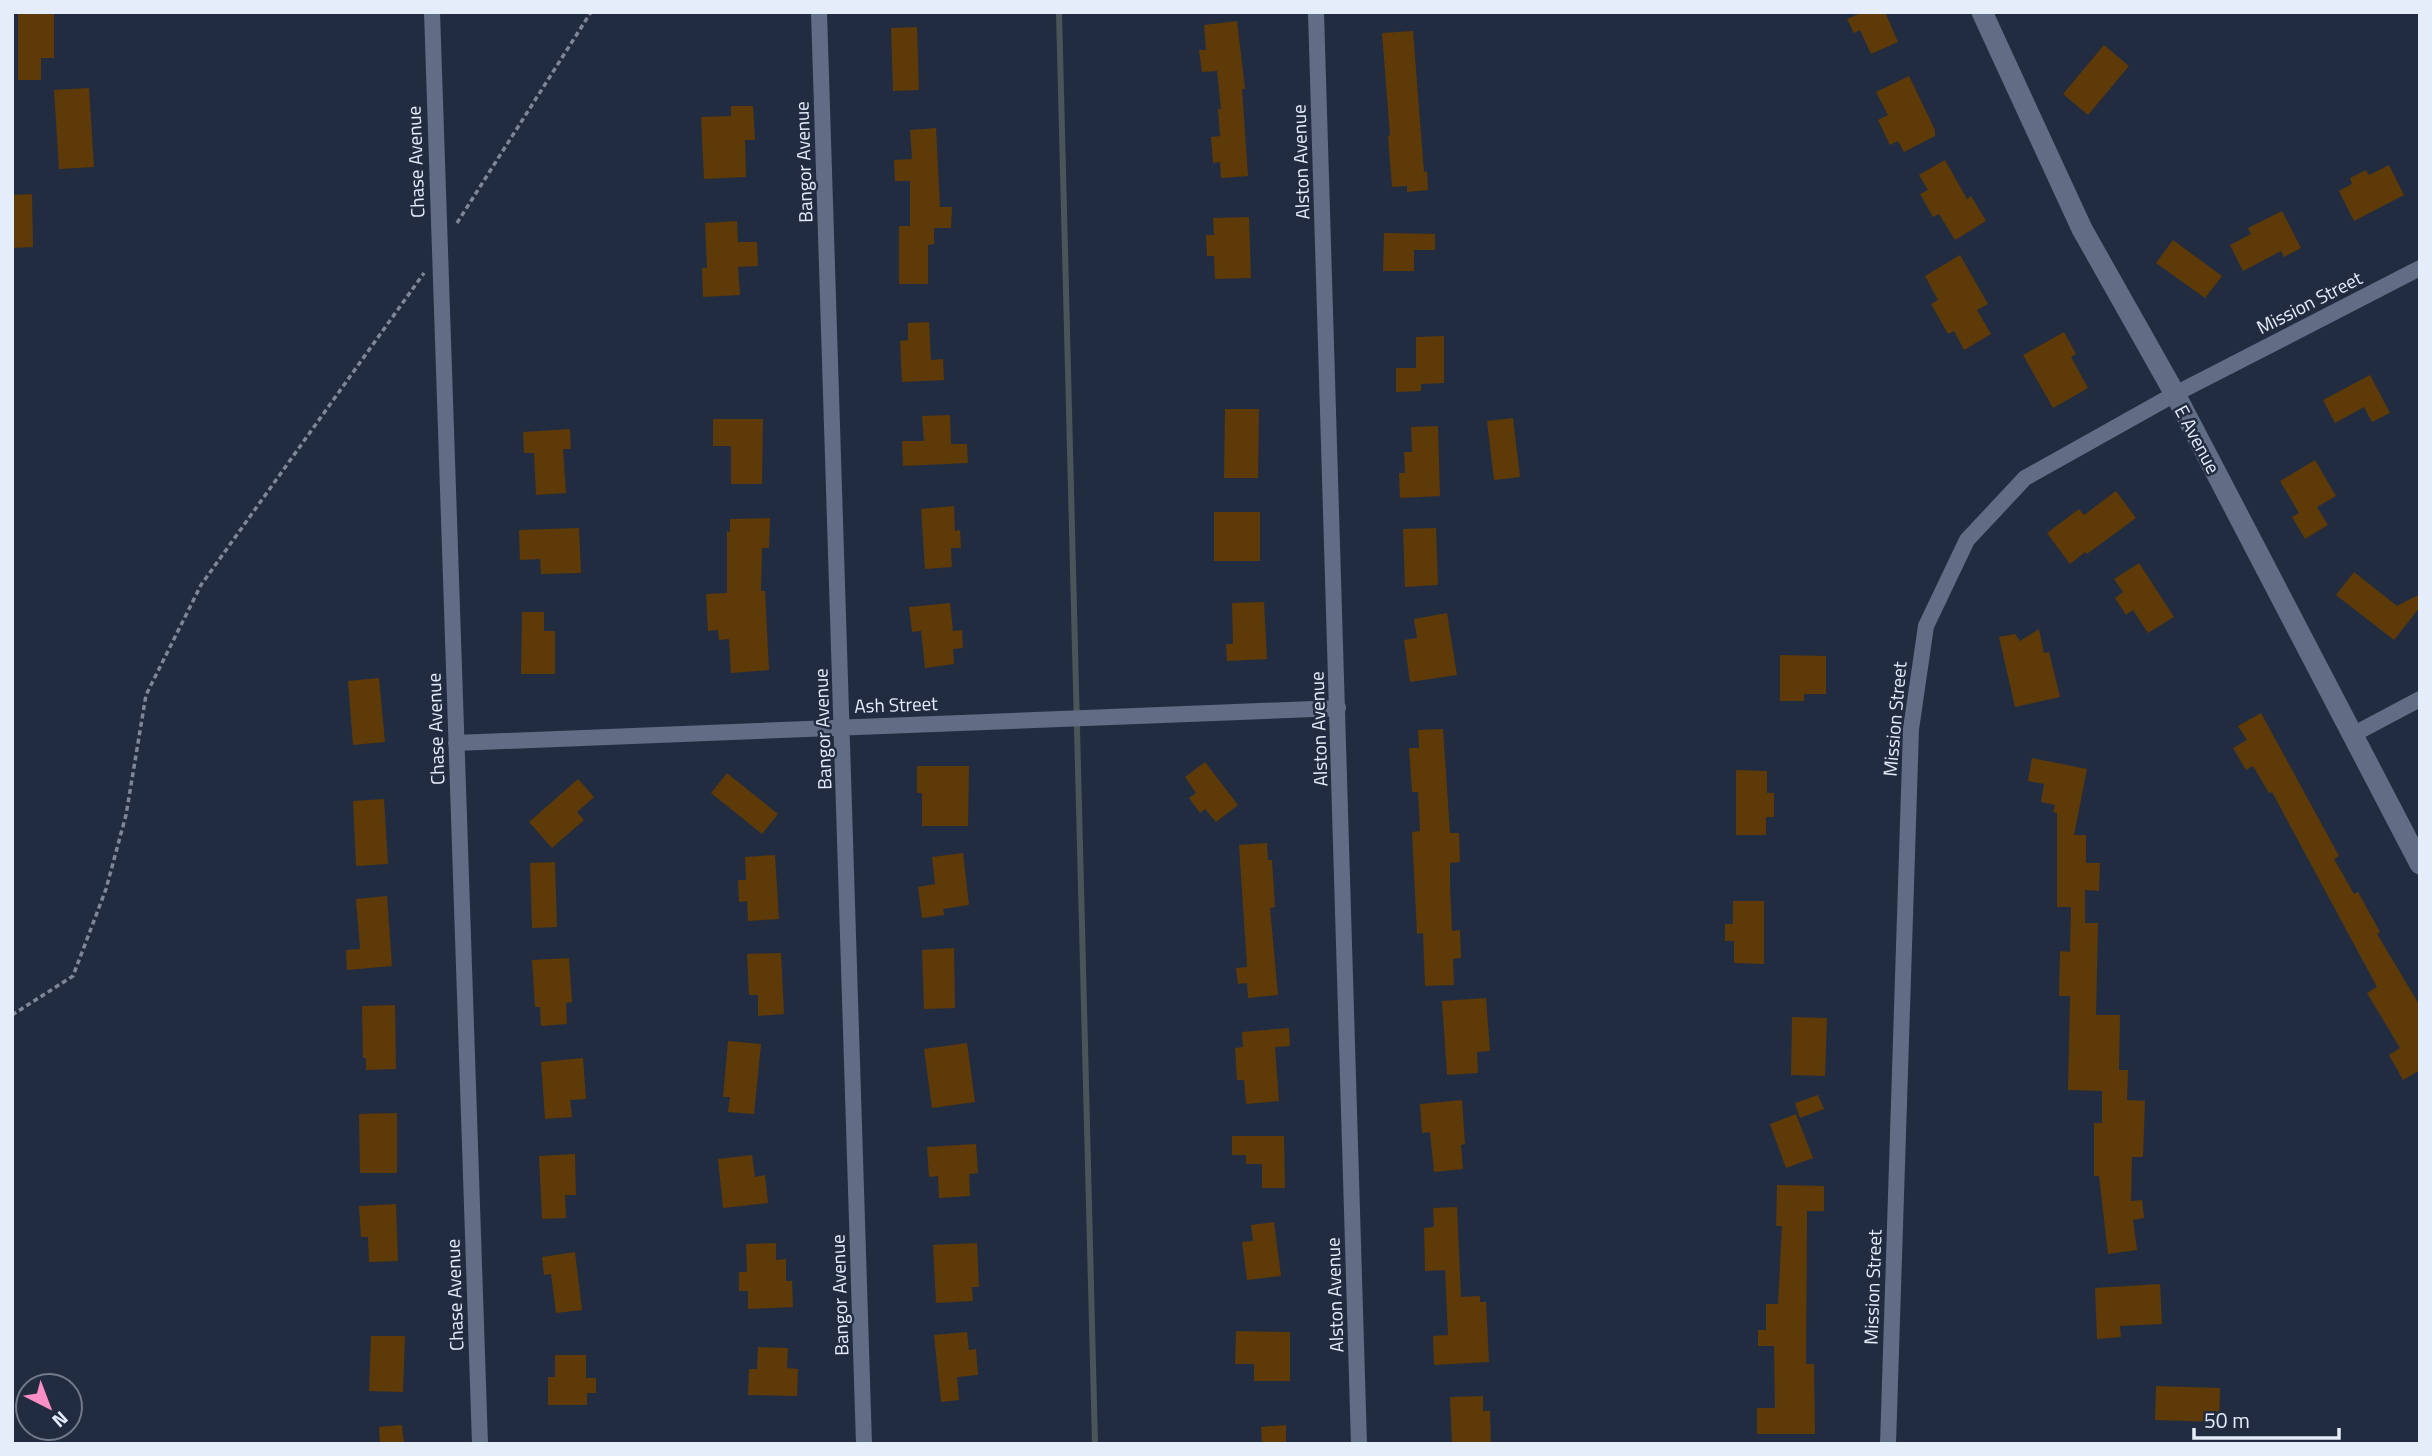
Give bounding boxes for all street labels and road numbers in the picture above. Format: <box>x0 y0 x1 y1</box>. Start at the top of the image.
street label: Bangor Avenue <box>786 101 820 223</box>
street label: Alston Avenue <box>1284 104 1316 220</box>
street label: Chase Avenue <box>399 105 431 219</box>
street label: Mission Street <box>2251 263 2367 341</box>
street label: E Avenue <box>2168 399 2228 479</box>
street label: Mission Street <box>1875 660 1913 778</box>
street label: Bangor Avenue <box>805 668 839 790</box>
street label: Alston Avenue <box>1302 671 1334 787</box>
street label: Chase Avenue <box>419 672 451 786</box>
street label: Ash Street <box>854 688 939 720</box>
street label: Mission Street <box>1855 1229 1889 1345</box>
street label: Bangor Avenue <box>822 1234 856 1356</box>
street label: Alston Avenue <box>1318 1237 1350 1353</box>
street label: Chase Avenue <box>438 1238 470 1352</box>

